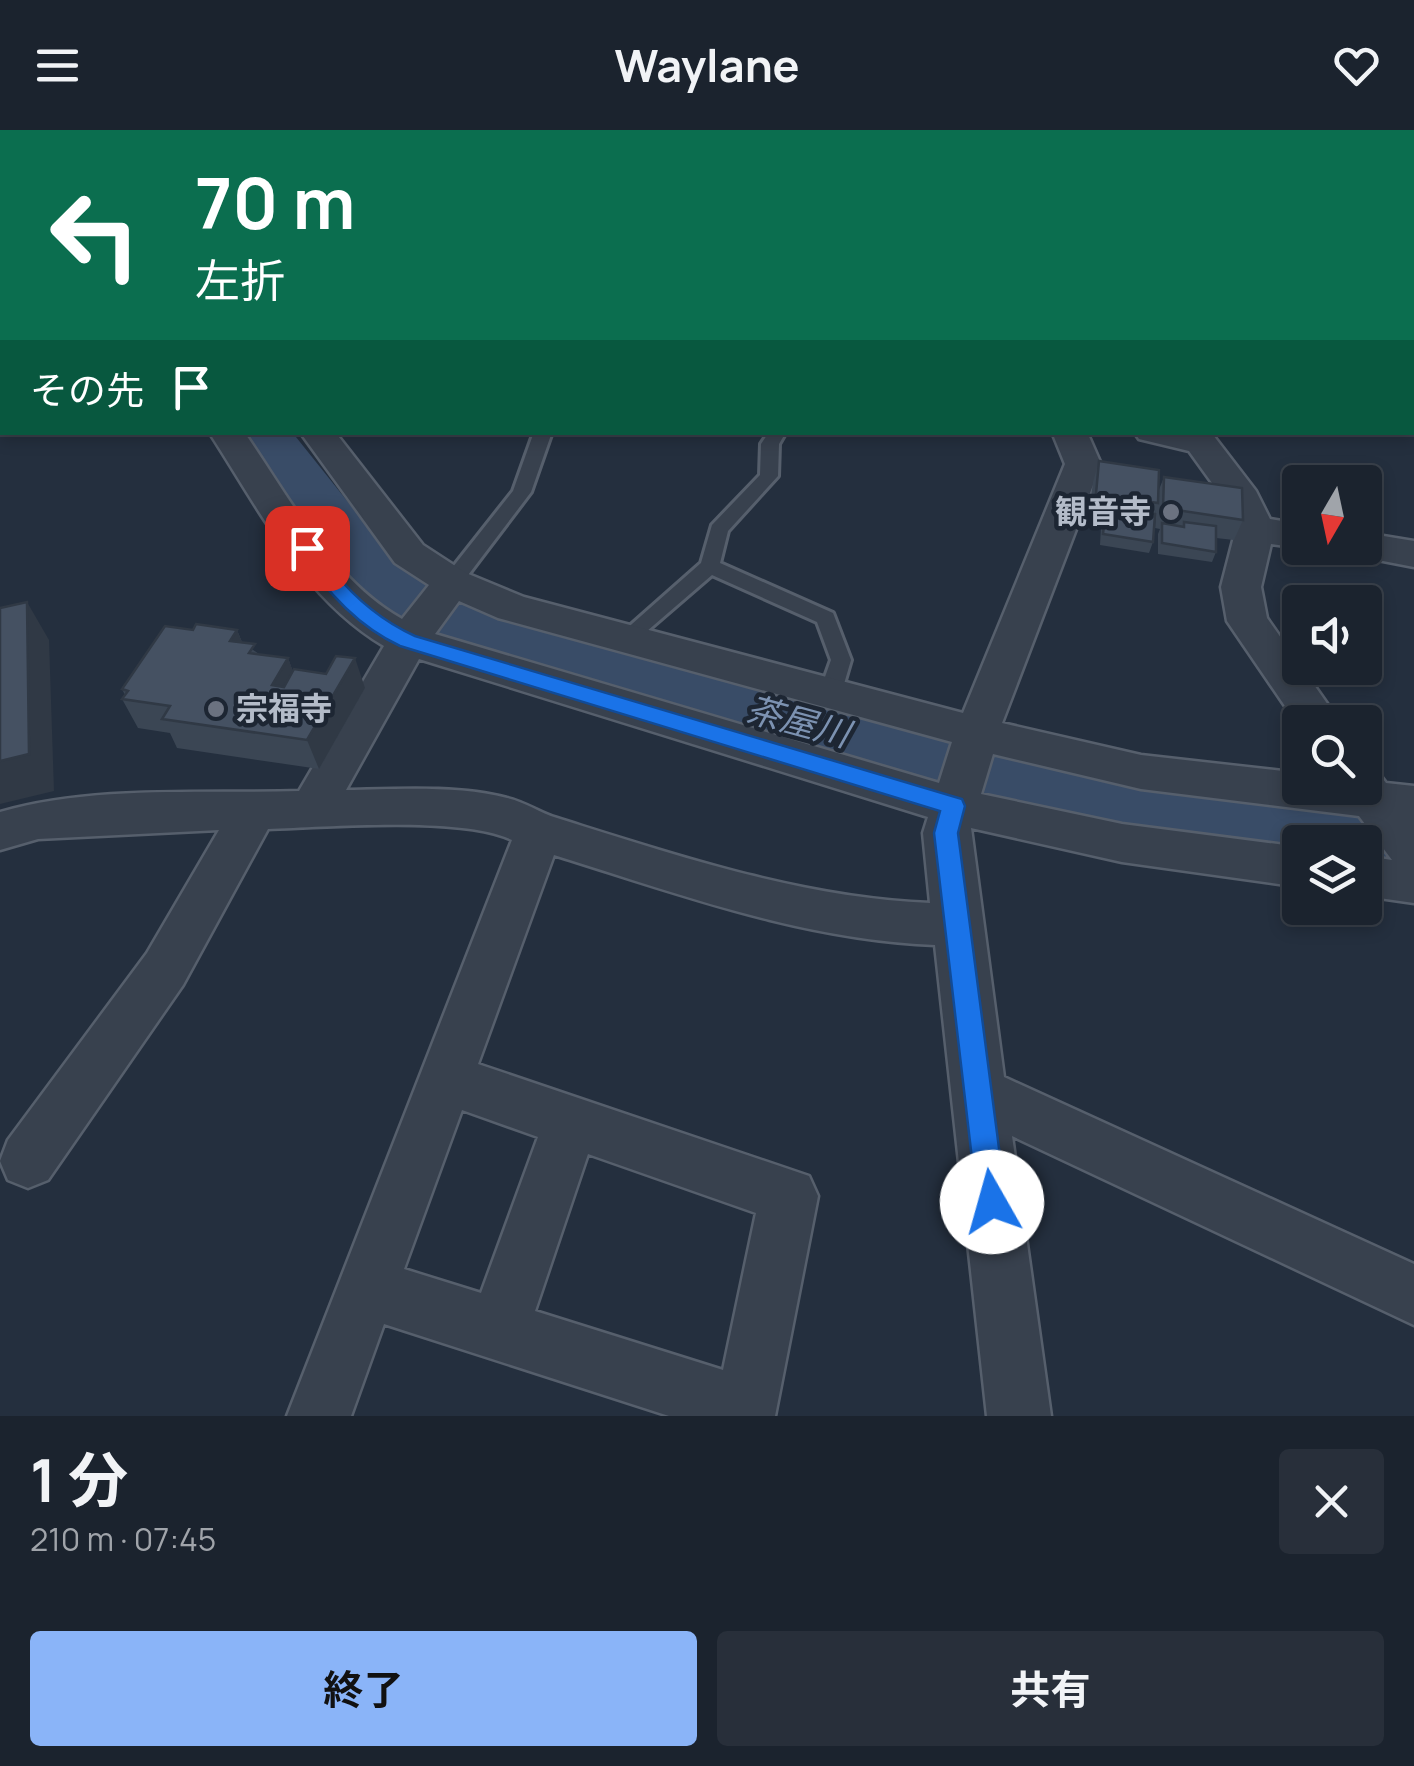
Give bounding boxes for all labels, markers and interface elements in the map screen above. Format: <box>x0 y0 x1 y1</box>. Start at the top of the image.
text: Waylane <box>614 34 800 96</box>
icon: menu <box>30 38 85 93</box>
icon: heart <box>1329 38 1384 93</box>
text: 70 m <box>195 154 355 250</box>
icon: left <box>30 170 160 300</box>
text: 左折 <box>195 249 285 311</box>
icon: arrive <box>164 360 219 415</box>
text: その先 <box>30 363 144 415</box>
north arrow <box>1282 465 1382 565</box>
map controls <box>1282 465 1382 925</box>
place label: 観音寺 <box>1055 489 1151 533</box>
marker: 観音寺 <box>1160 501 1182 523</box>
pin <box>265 506 350 591</box>
icon: arrive <box>280 521 335 576</box>
button: sound <box>1282 585 1382 685</box>
water label: 茶屋川 <box>741 684 859 759</box>
place label: 宗福寺 <box>236 686 332 730</box>
marker: 宗福寺 <box>205 698 227 720</box>
button: search <box>1282 705 1382 805</box>
button: layers <box>1282 825 1382 925</box>
position arrow <box>940 1150 1044 1254</box>
text: 1 分 <box>30 1438 128 1520</box>
button: close <box>1279 1449 1384 1554</box>
text: 210 m · 07:45 <box>30 1517 216 1561</box>
button: 終了 <box>30 1631 697 1746</box>
button: 共有 <box>717 1631 1384 1746</box>

